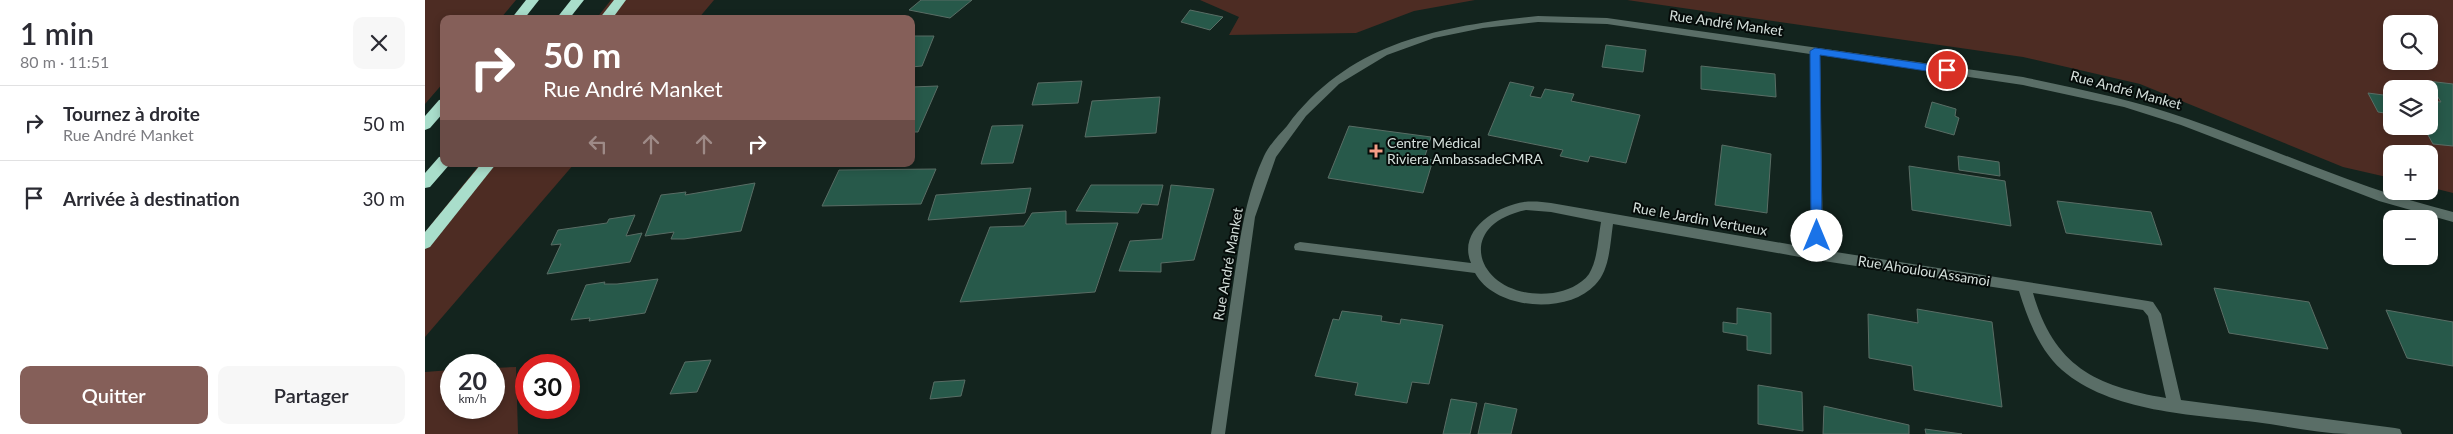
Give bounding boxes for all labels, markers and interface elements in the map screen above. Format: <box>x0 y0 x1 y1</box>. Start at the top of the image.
street label: Rue André Manket <box>1668 6 1784 39</box>
text: 1 min <box>20 15 94 51</box>
map controls <box>2383 15 2438 265</box>
button: search <box>2383 15 2438 70</box>
button: close <box>353 17 405 69</box>
text: 50 m <box>543 33 621 75</box>
icon: right <box>460 35 525 100</box>
pin <box>1926 49 1968 91</box>
text: 80 m · 11:51 <box>20 52 109 71</box>
icon: arrive <box>1933 56 1961 84</box>
street label: Rue André Manket <box>2069 67 2184 113</box>
text: Rue André Manket <box>543 75 723 102</box>
button: layers <box>2383 80 2438 135</box>
text: Tournez à droite <box>63 102 200 125</box>
icon: right <box>20 109 48 137</box>
text: 50 m <box>362 112 405 135</box>
text: Rue André Manket <box>63 125 194 144</box>
icon: left <box>584 130 612 158</box>
icon: ahead <box>637 130 665 158</box>
icon: ahead <box>690 130 718 158</box>
icon: right <box>743 130 771 158</box>
place label: Centre Médical Riviera AmbassadeCMRA <box>1387 134 1543 167</box>
marker: Centre Médical Riviera AmbassadeCMRA <box>1369 144 1383 158</box>
button: + <box>2383 145 2438 200</box>
icon: arrive <box>20 184 48 212</box>
text: Arrivée à destination <box>63 187 240 210</box>
text: 30 m <box>362 187 405 210</box>
street label: Rue le Jardin Vertueux <box>1631 198 1769 239</box>
street label: Rue André Manket <box>1209 206 1246 322</box>
position arrow <box>1790 209 1842 261</box>
button: − <box>2383 210 2438 265</box>
street label: Rue Ahoulou Assamoi <box>1857 252 1991 289</box>
speed limit sign: 30 <box>515 354 580 419</box>
text: 20 <box>458 365 487 395</box>
button: Quitter <box>20 366 208 424</box>
button: Partager <box>218 366 405 424</box>
text: km/h <box>458 391 487 406</box>

